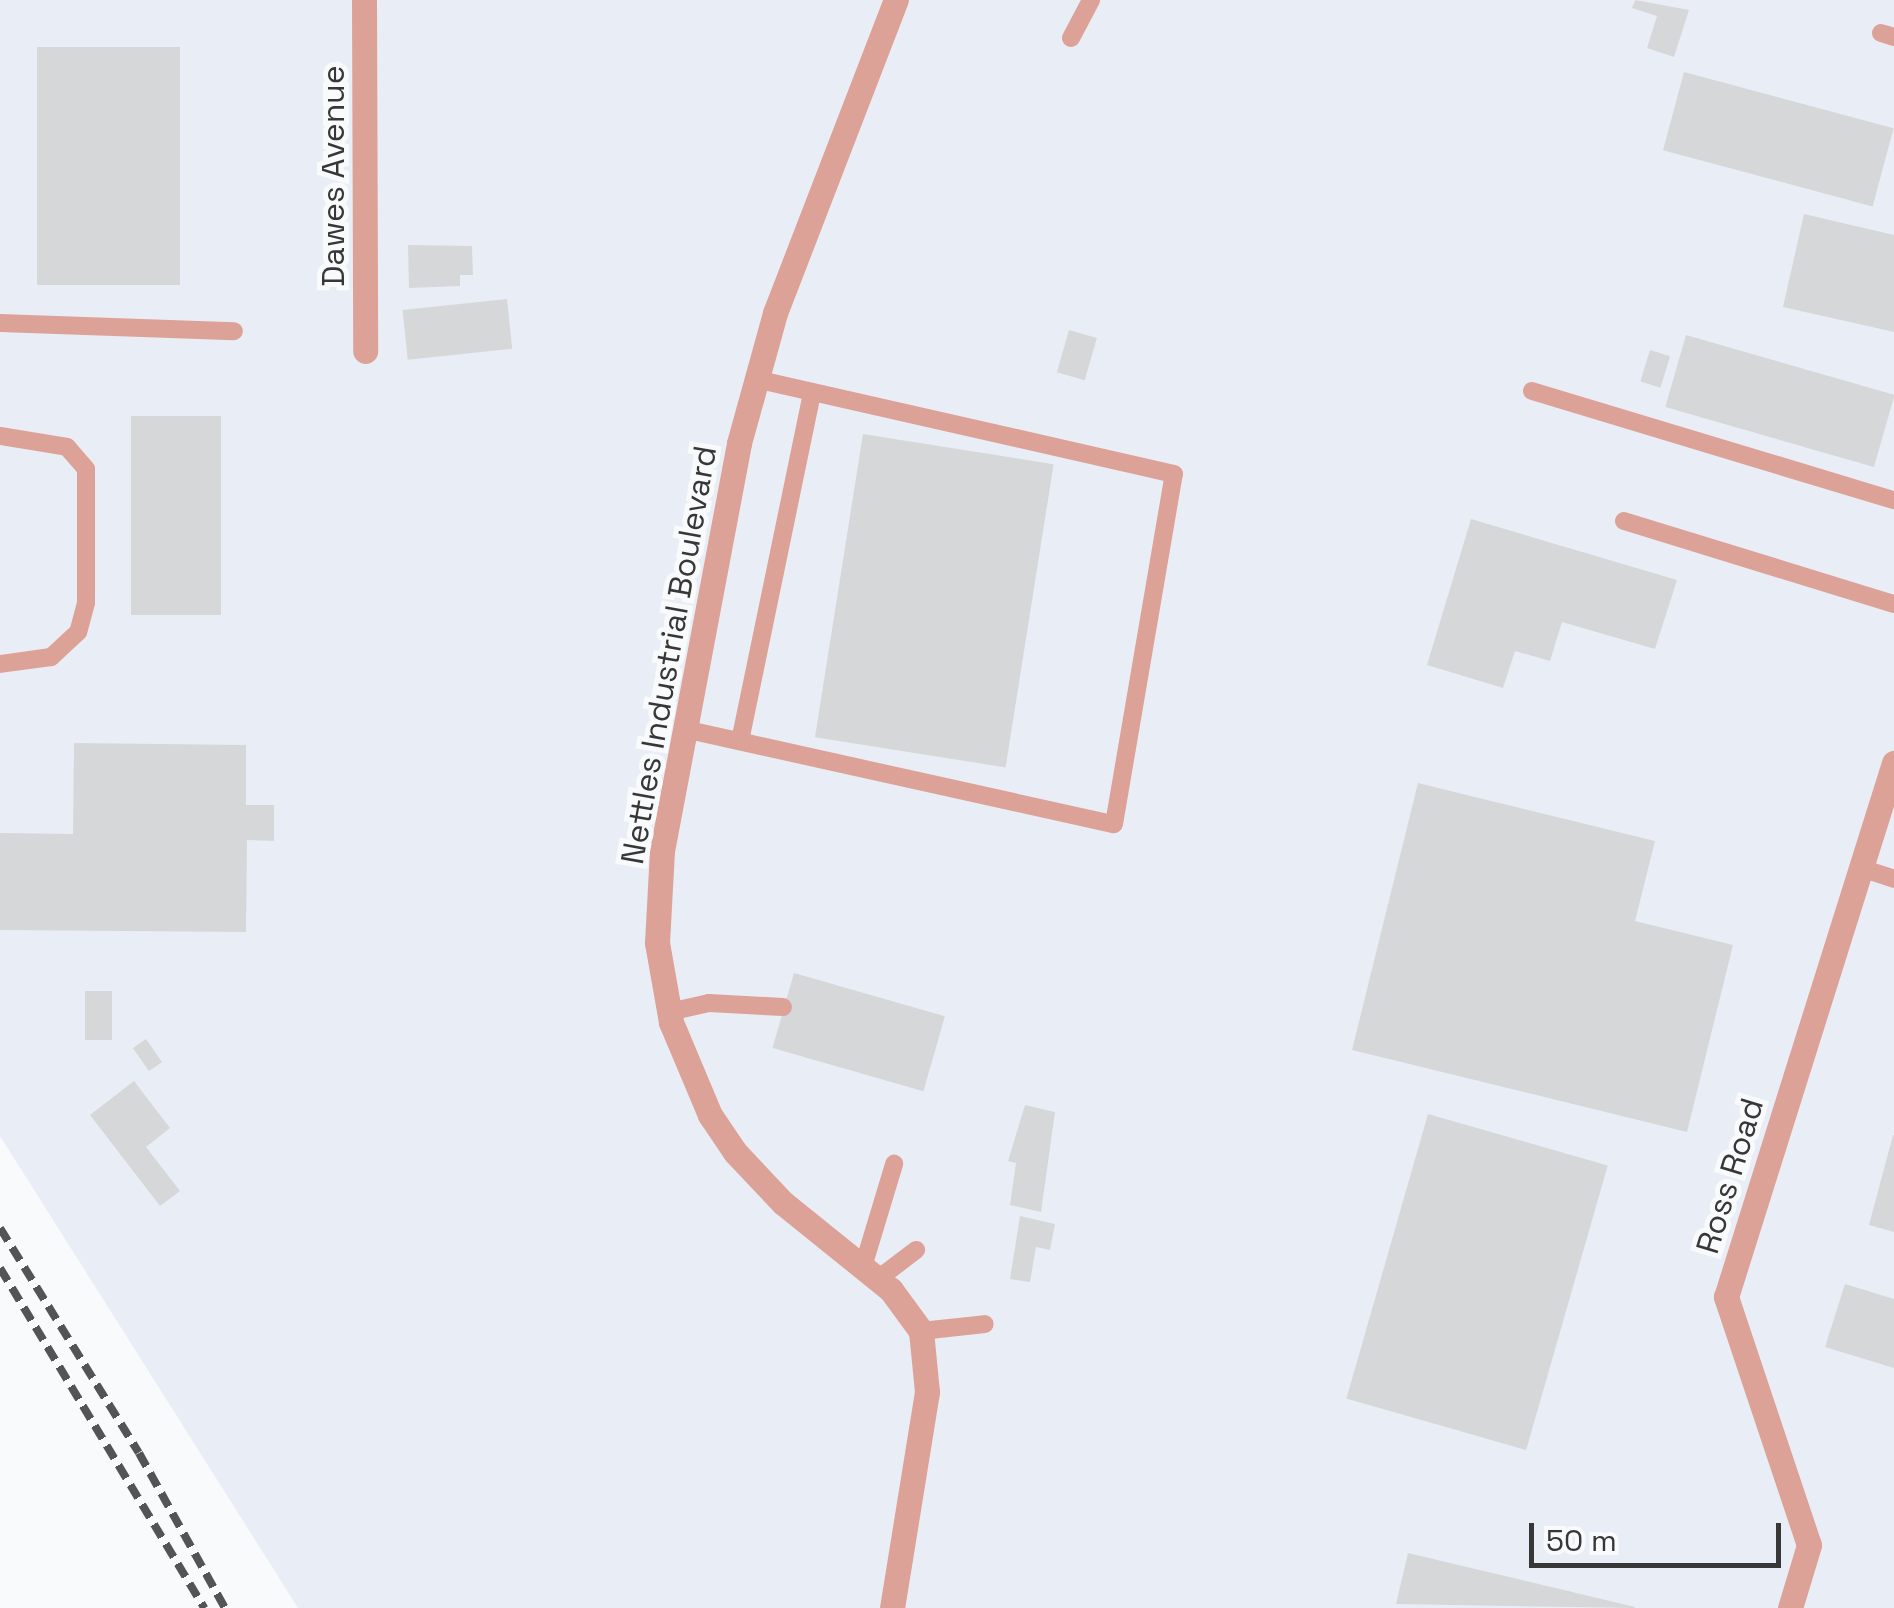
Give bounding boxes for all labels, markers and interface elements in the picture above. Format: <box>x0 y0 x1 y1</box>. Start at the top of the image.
street label: Dawes Avenue <box>314 65 352 287</box>
street label: Nettles Industrial Boulevard <box>613 443 725 867</box>
street label: Ross Road <box>1688 1094 1772 1258</box>
scale bar <box>1534 1503 1786 1565</box>
text: 50 m <box>1546 1521 1617 1560</box>

